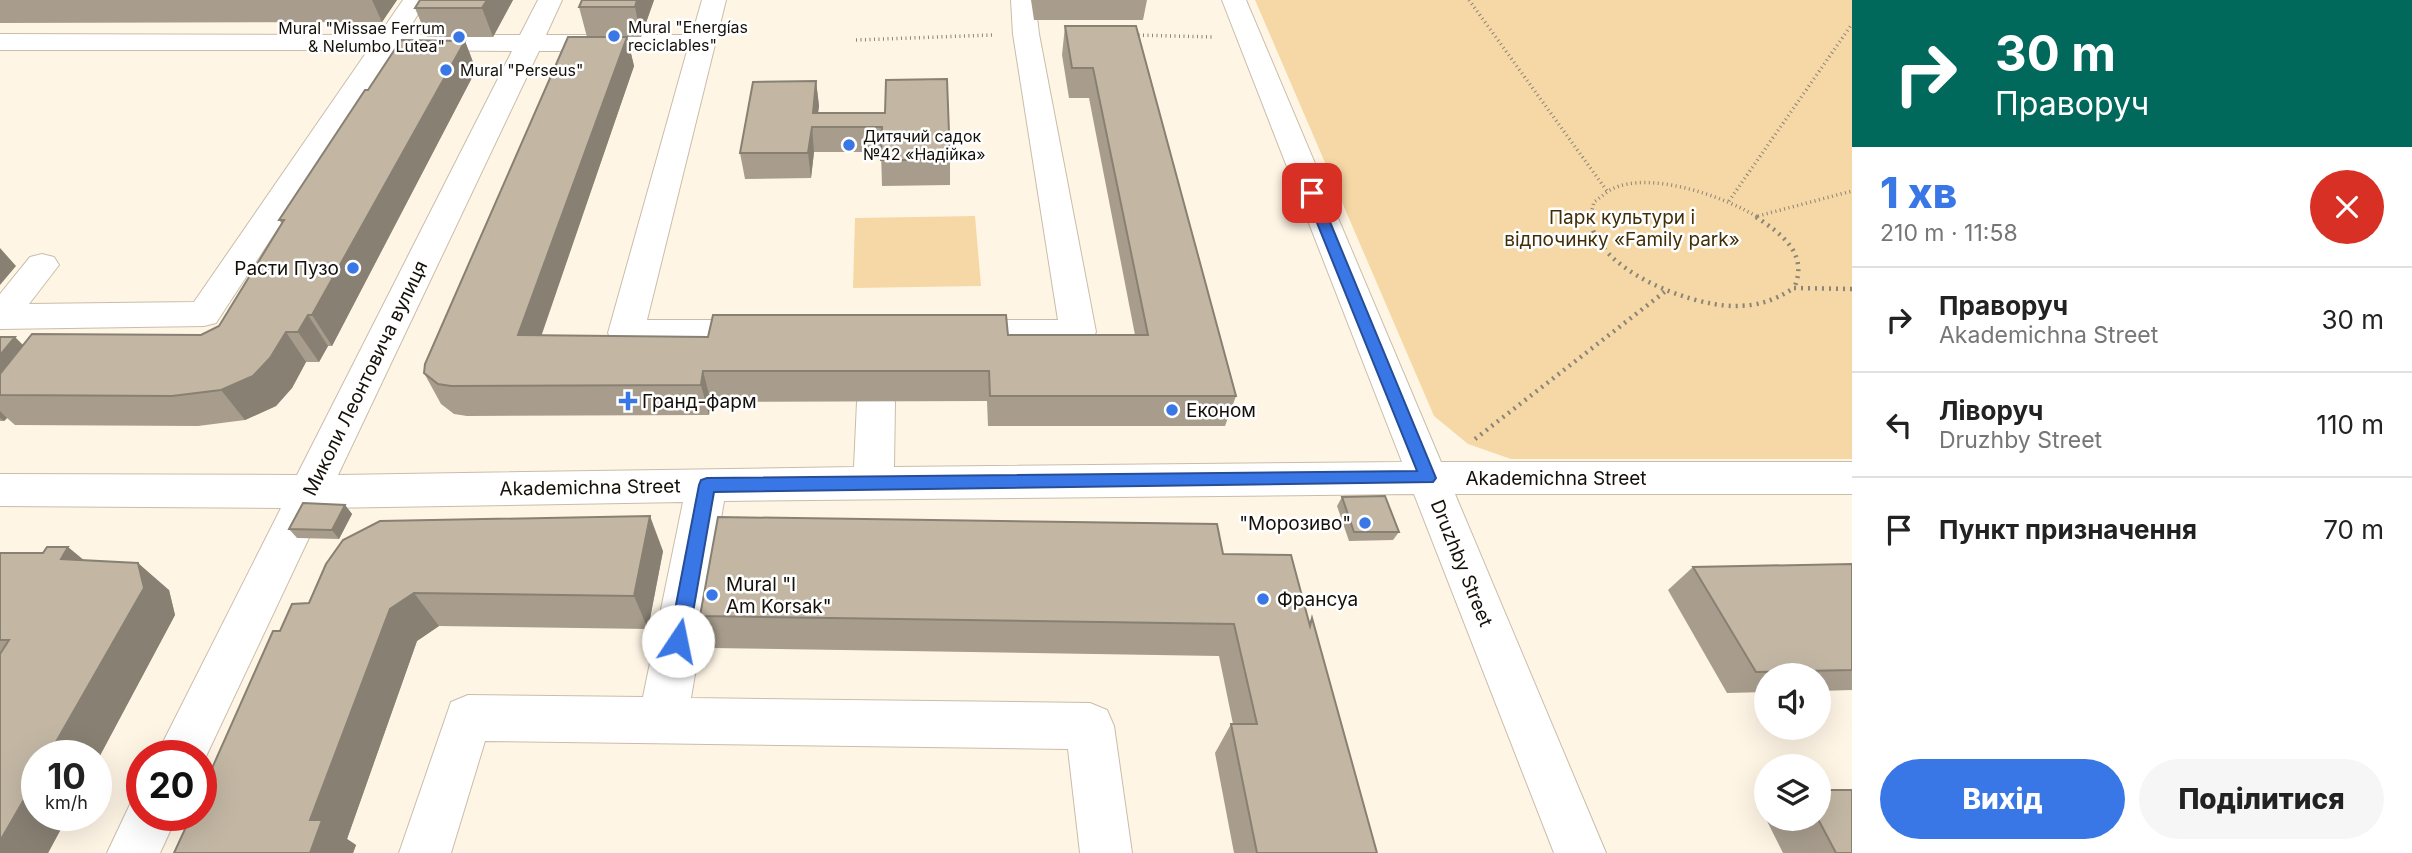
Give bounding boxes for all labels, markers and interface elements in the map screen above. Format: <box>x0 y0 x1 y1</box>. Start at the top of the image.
place label: Mural "Energías reciclables" <box>628 17 748 55</box>
place label: Mural "Missae Ferrum & Nelumbo Lutea" <box>278 18 445 56</box>
text: 30 m <box>1995 24 2116 83</box>
marker: Mural "Energías reciclables" <box>606 28 622 44</box>
icon: right <box>1880 28 1971 119</box>
marker: Mural "Missae Ferrum & Nelumbo Lutea" <box>451 29 467 45</box>
place label: Mural "Perseus" <box>460 60 583 80</box>
marker: Mural "Perseus" <box>438 62 454 78</box>
text: Праворуч <box>1995 84 2149 123</box>
place label: Дитячий садок №42 «Надійка» <box>863 126 986 164</box>
marker: Дитячий садок №42 «Надійка» <box>841 137 857 153</box>
pin <box>1282 163 1342 223</box>
text: 1 хв <box>1880 167 1957 218</box>
button: close <box>2310 170 2384 244</box>
icon: arrive <box>1293 174 1331 212</box>
park label: Парк культури і відпочинку «Family park» <box>1504 206 1740 251</box>
text: 210 m · 11:58 <box>1880 219 2018 247</box>
place label: Расти Пузо <box>234 257 339 280</box>
street label: Миколи Леонтовича вулиця <box>298 257 432 499</box>
marker: Расти Пузо <box>345 260 361 276</box>
text: Праворуч <box>1939 290 2068 321</box>
icon: right <box>1880 301 1918 339</box>
text: 30 m <box>2321 304 2384 335</box>
text: Akademichna Street <box>1939 321 2158 349</box>
place label: Гранд-фарм <box>642 390 757 413</box>
marker: Гранд-фарм <box>620 393 636 409</box>
text: Ліворуч <box>1939 395 2043 426</box>
place label: Економ <box>1186 399 1256 422</box>
marker: Економ <box>1164 402 1180 418</box>
icon: left <box>1880 406 1918 444</box>
text: 110 m <box>2316 409 2384 440</box>
text: Druzhby Street <box>1939 426 2102 454</box>
street label: Akademichna Street <box>1465 467 1647 490</box>
street label: Akademichna Street <box>499 474 681 501</box>
street label: Druzhby Street <box>1426 496 1497 630</box>
icon: arrive <box>1880 511 1918 549</box>
place label: "Морозиво" <box>1239 512 1351 535</box>
text: Пункт призначення <box>1939 514 2197 545</box>
text: 70 m <box>2323 514 2384 545</box>
marker: "Морозиво" <box>1357 515 1373 531</box>
place label: Mural "I Am Korsak" <box>726 573 832 618</box>
marker: Mural "I Am Korsak" <box>704 587 720 603</box>
place label: Франсуа <box>1277 588 1358 611</box>
marker: Франсуа <box>1255 591 1271 607</box>
position arrow <box>641 604 715 678</box>
map controls <box>1754 663 1831 831</box>
button: sound <box>1754 663 1831 740</box>
speed limit sign: 20 <box>126 740 217 831</box>
button: layers <box>1754 754 1831 831</box>
text: 10 <box>47 755 86 797</box>
button: Вихід <box>1880 759 2125 839</box>
button: Поділитися <box>2139 759 2384 839</box>
text: km/h <box>45 792 88 813</box>

